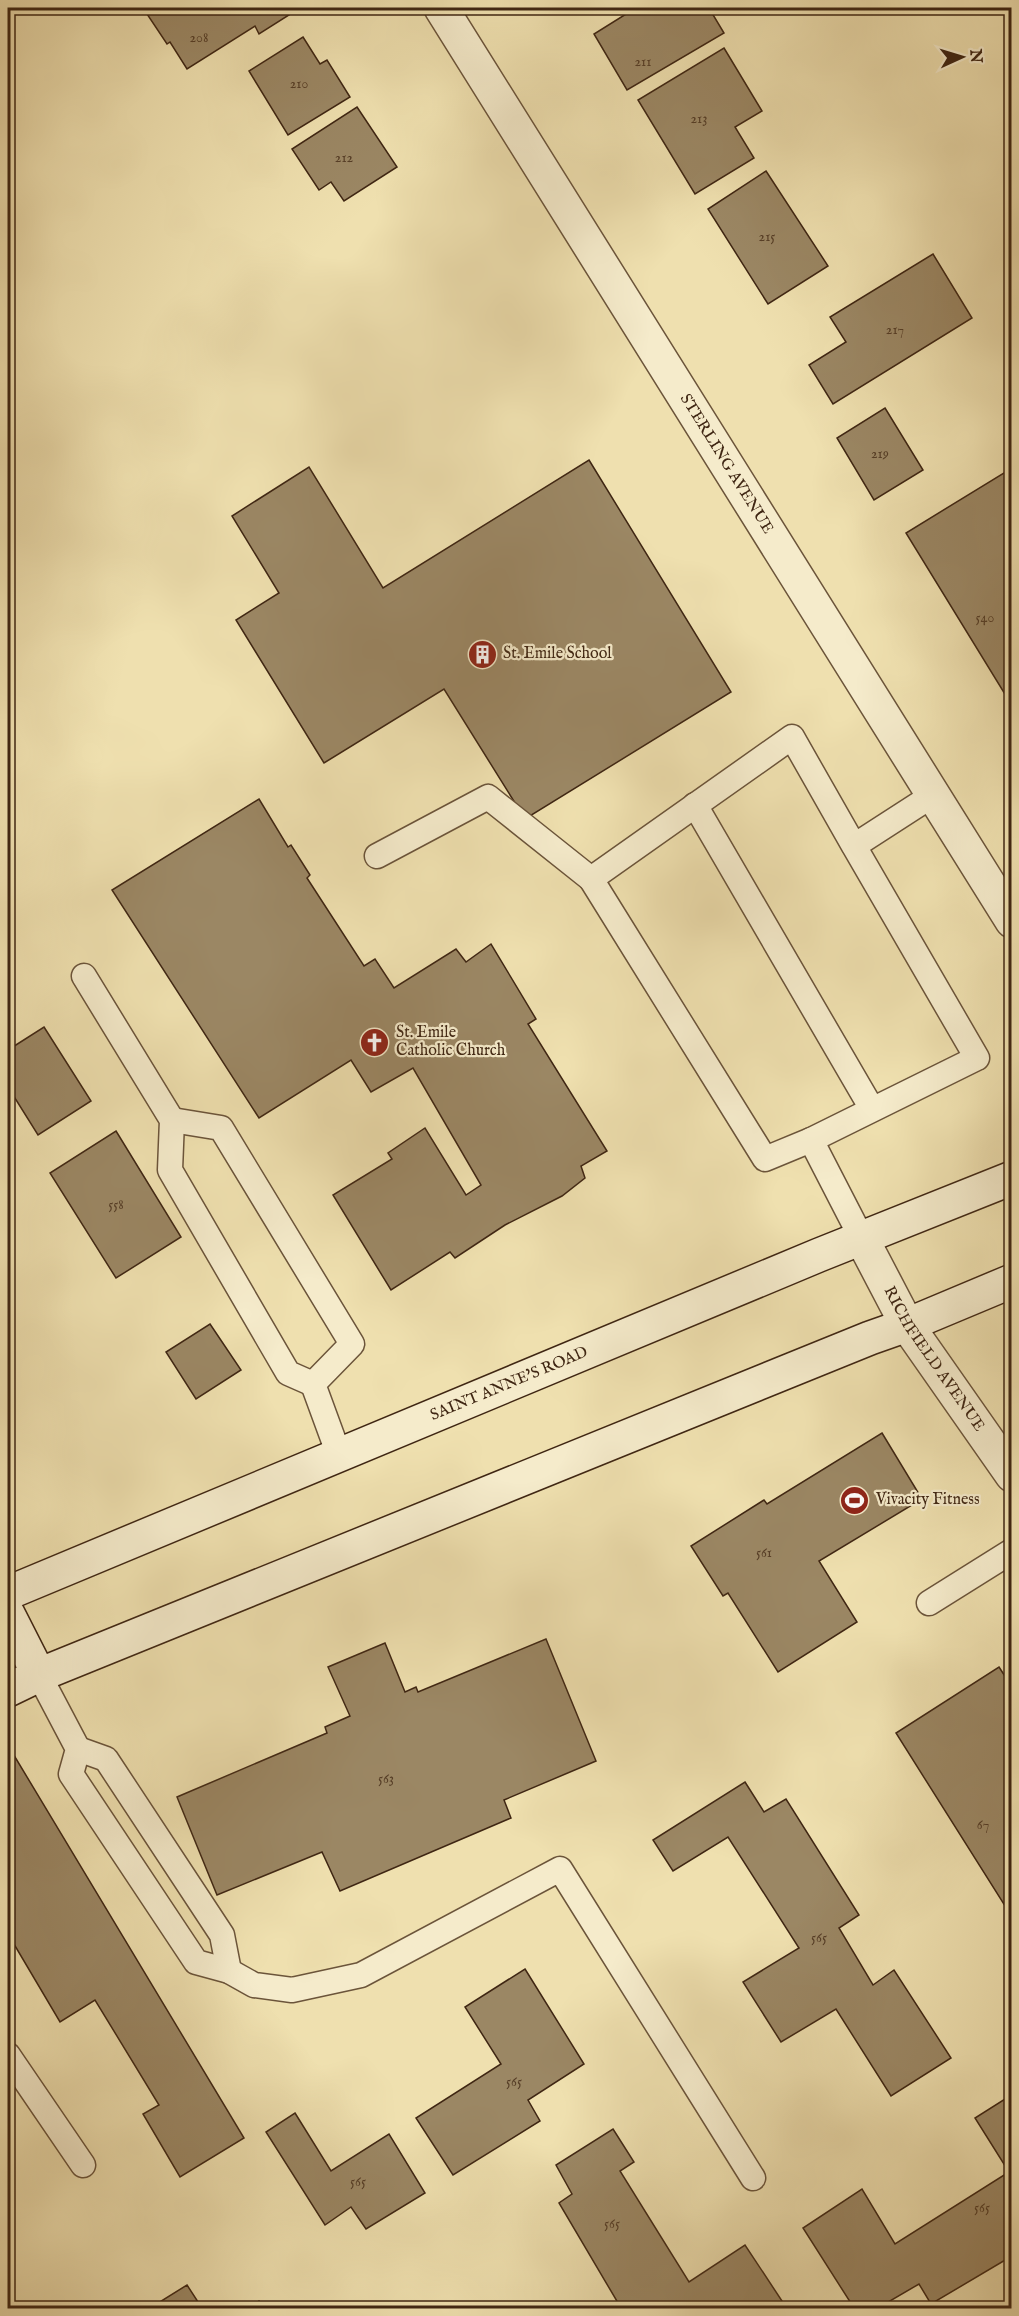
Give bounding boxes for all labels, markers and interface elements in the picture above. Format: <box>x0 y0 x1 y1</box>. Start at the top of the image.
north arrow <box>932 27 992 87</box>
house number: 208 <box>190 29 208 47</box>
text: N <box>964 47 985 64</box>
house number: 211 <box>634 53 652 71</box>
house number: 210 <box>290 75 308 93</box>
house number: 213 <box>690 110 708 128</box>
house number: 212 <box>335 149 354 167</box>
house number: 215 <box>759 228 775 246</box>
house number: 217 <box>886 321 904 339</box>
street label: STERLING AVENUE <box>675 390 778 538</box>
house number: 219 <box>871 445 889 463</box>
house number: 540 <box>976 609 994 627</box>
building icon: St. Emile School <box>466 638 498 670</box>
place label: St. Emile School <box>503 644 612 664</box>
place label: St. Emile Catholic Church <box>396 1023 506 1061</box>
church icon: St. Emile Catholic Church <box>359 1026 391 1058</box>
house number: 558 <box>108 1196 124 1214</box>
street label: RICHFIELD AVENUE <box>879 1283 989 1436</box>
street label: SAINT ANNE'S ROAD <box>427 1342 591 1426</box>
sports icon: Vivacity Fitness <box>839 1484 871 1516</box>
place label: Vivacity Fitness <box>875 1490 980 1510</box>
house number: 561 <box>756 1544 772 1562</box>
house number: 563 <box>378 1770 394 1788</box>
house number: 67 <box>977 1816 989 1834</box>
house number: 565 <box>811 1929 827 1947</box>
house number: 565 <box>506 2073 522 2091</box>
house number: 565 <box>350 2173 366 2191</box>
house number: 565 <box>974 2199 990 2217</box>
house number: 565 <box>604 2215 620 2233</box>

